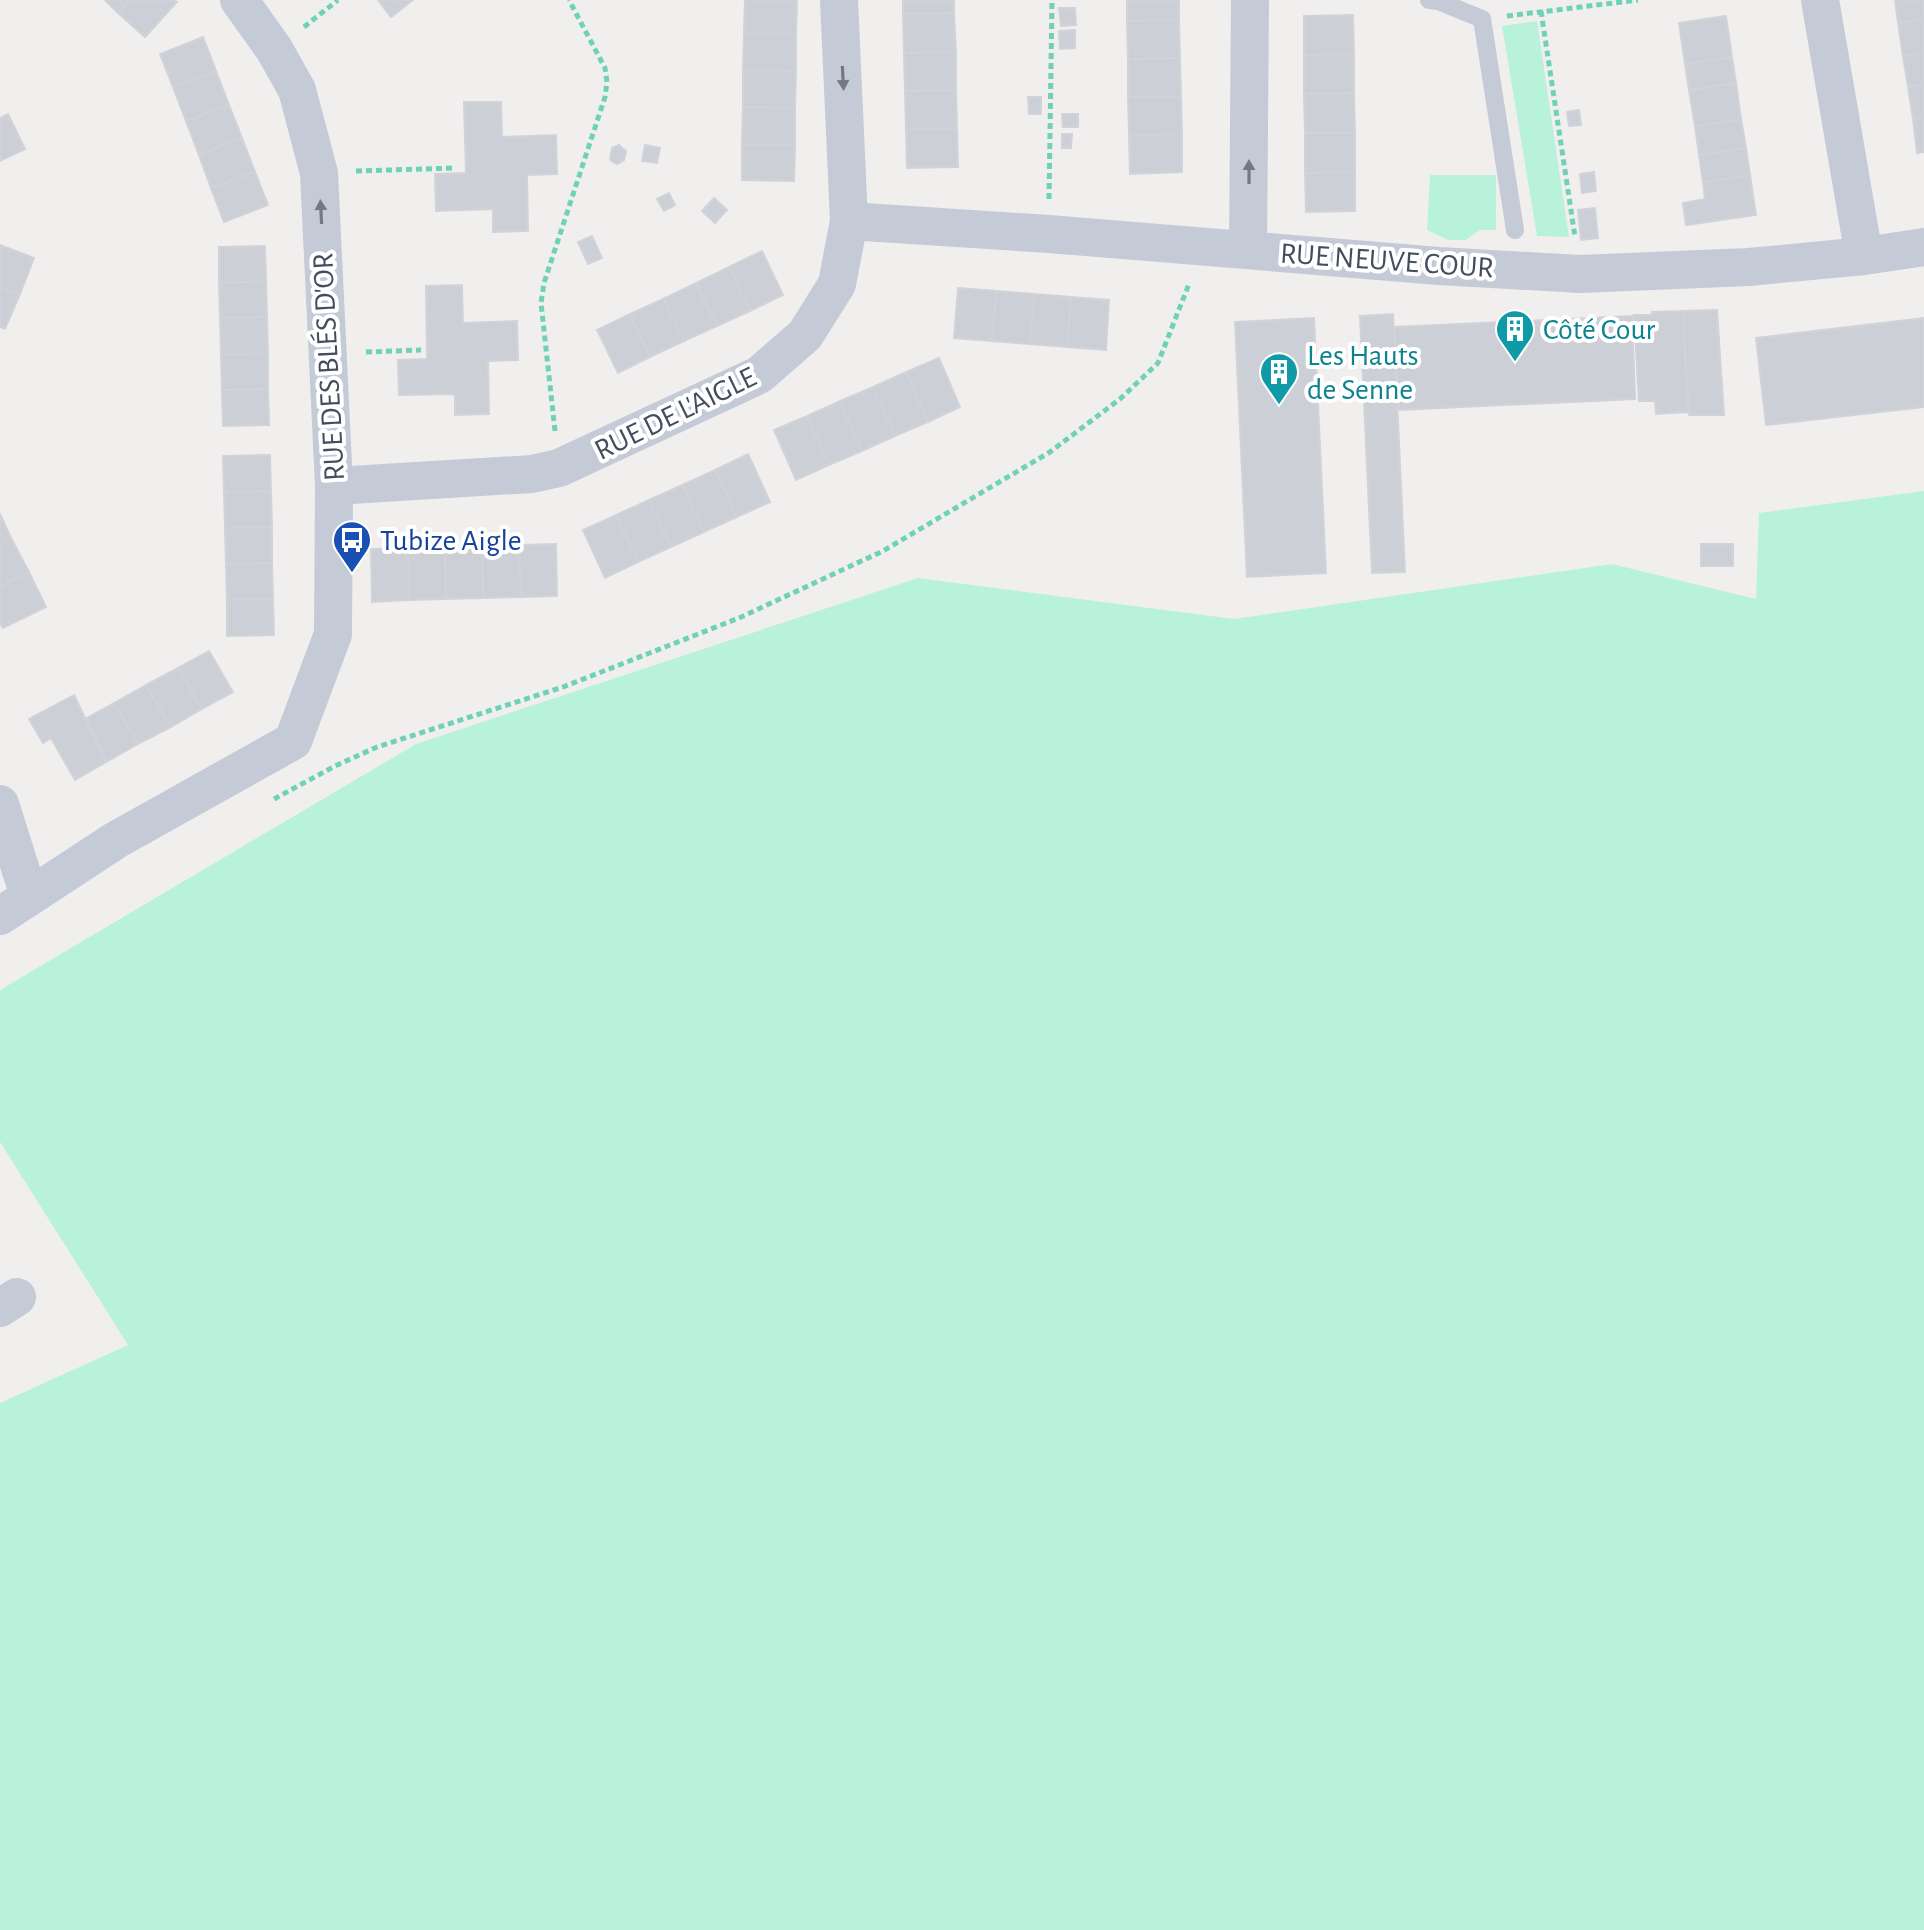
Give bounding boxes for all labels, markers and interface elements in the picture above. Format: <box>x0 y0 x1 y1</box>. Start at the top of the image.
one-way arrow <box>836 66 849 91</box>
one-way arrow <box>1243 159 1255 184</box>
one-way arrow <box>314 199 327 224</box>
street label: RUE NEUVE COUR <box>1279 239 1495 283</box>
street label: RUE DES BLÉS D'OR <box>306 252 350 482</box>
building icon: Côté Cour <box>1494 308 1536 363</box>
place label: Côté Cour <box>1543 315 1655 345</box>
place label: Les Hauts de Senne <box>1307 341 1419 405</box>
building icon: Les Hauts de Senne <box>1258 351 1300 406</box>
street label: RUE DE L'AIGLE <box>590 362 761 466</box>
bus stop icon: Tubize Aigle <box>331 519 373 574</box>
place label: Tubize Aigle <box>380 526 522 556</box>

